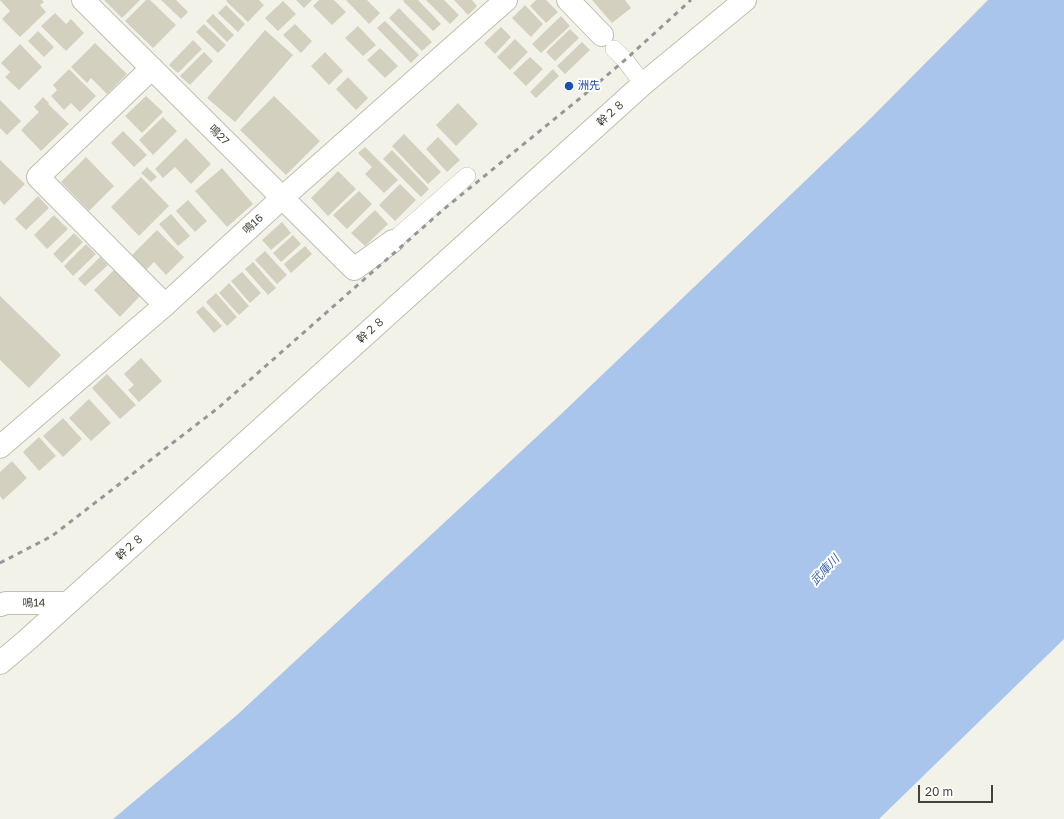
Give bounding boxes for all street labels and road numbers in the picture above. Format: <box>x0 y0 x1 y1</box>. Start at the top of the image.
street label: 幹２８ <box>594 97 628 129</box>
street label: 鳴27 <box>206 122 232 148</box>
street label: 鳴16 <box>240 211 266 237</box>
street label: 幹２８ <box>354 314 388 346</box>
street label: 幹２８ <box>113 531 147 563</box>
street label: 鳴14 <box>22 596 46 610</box>

